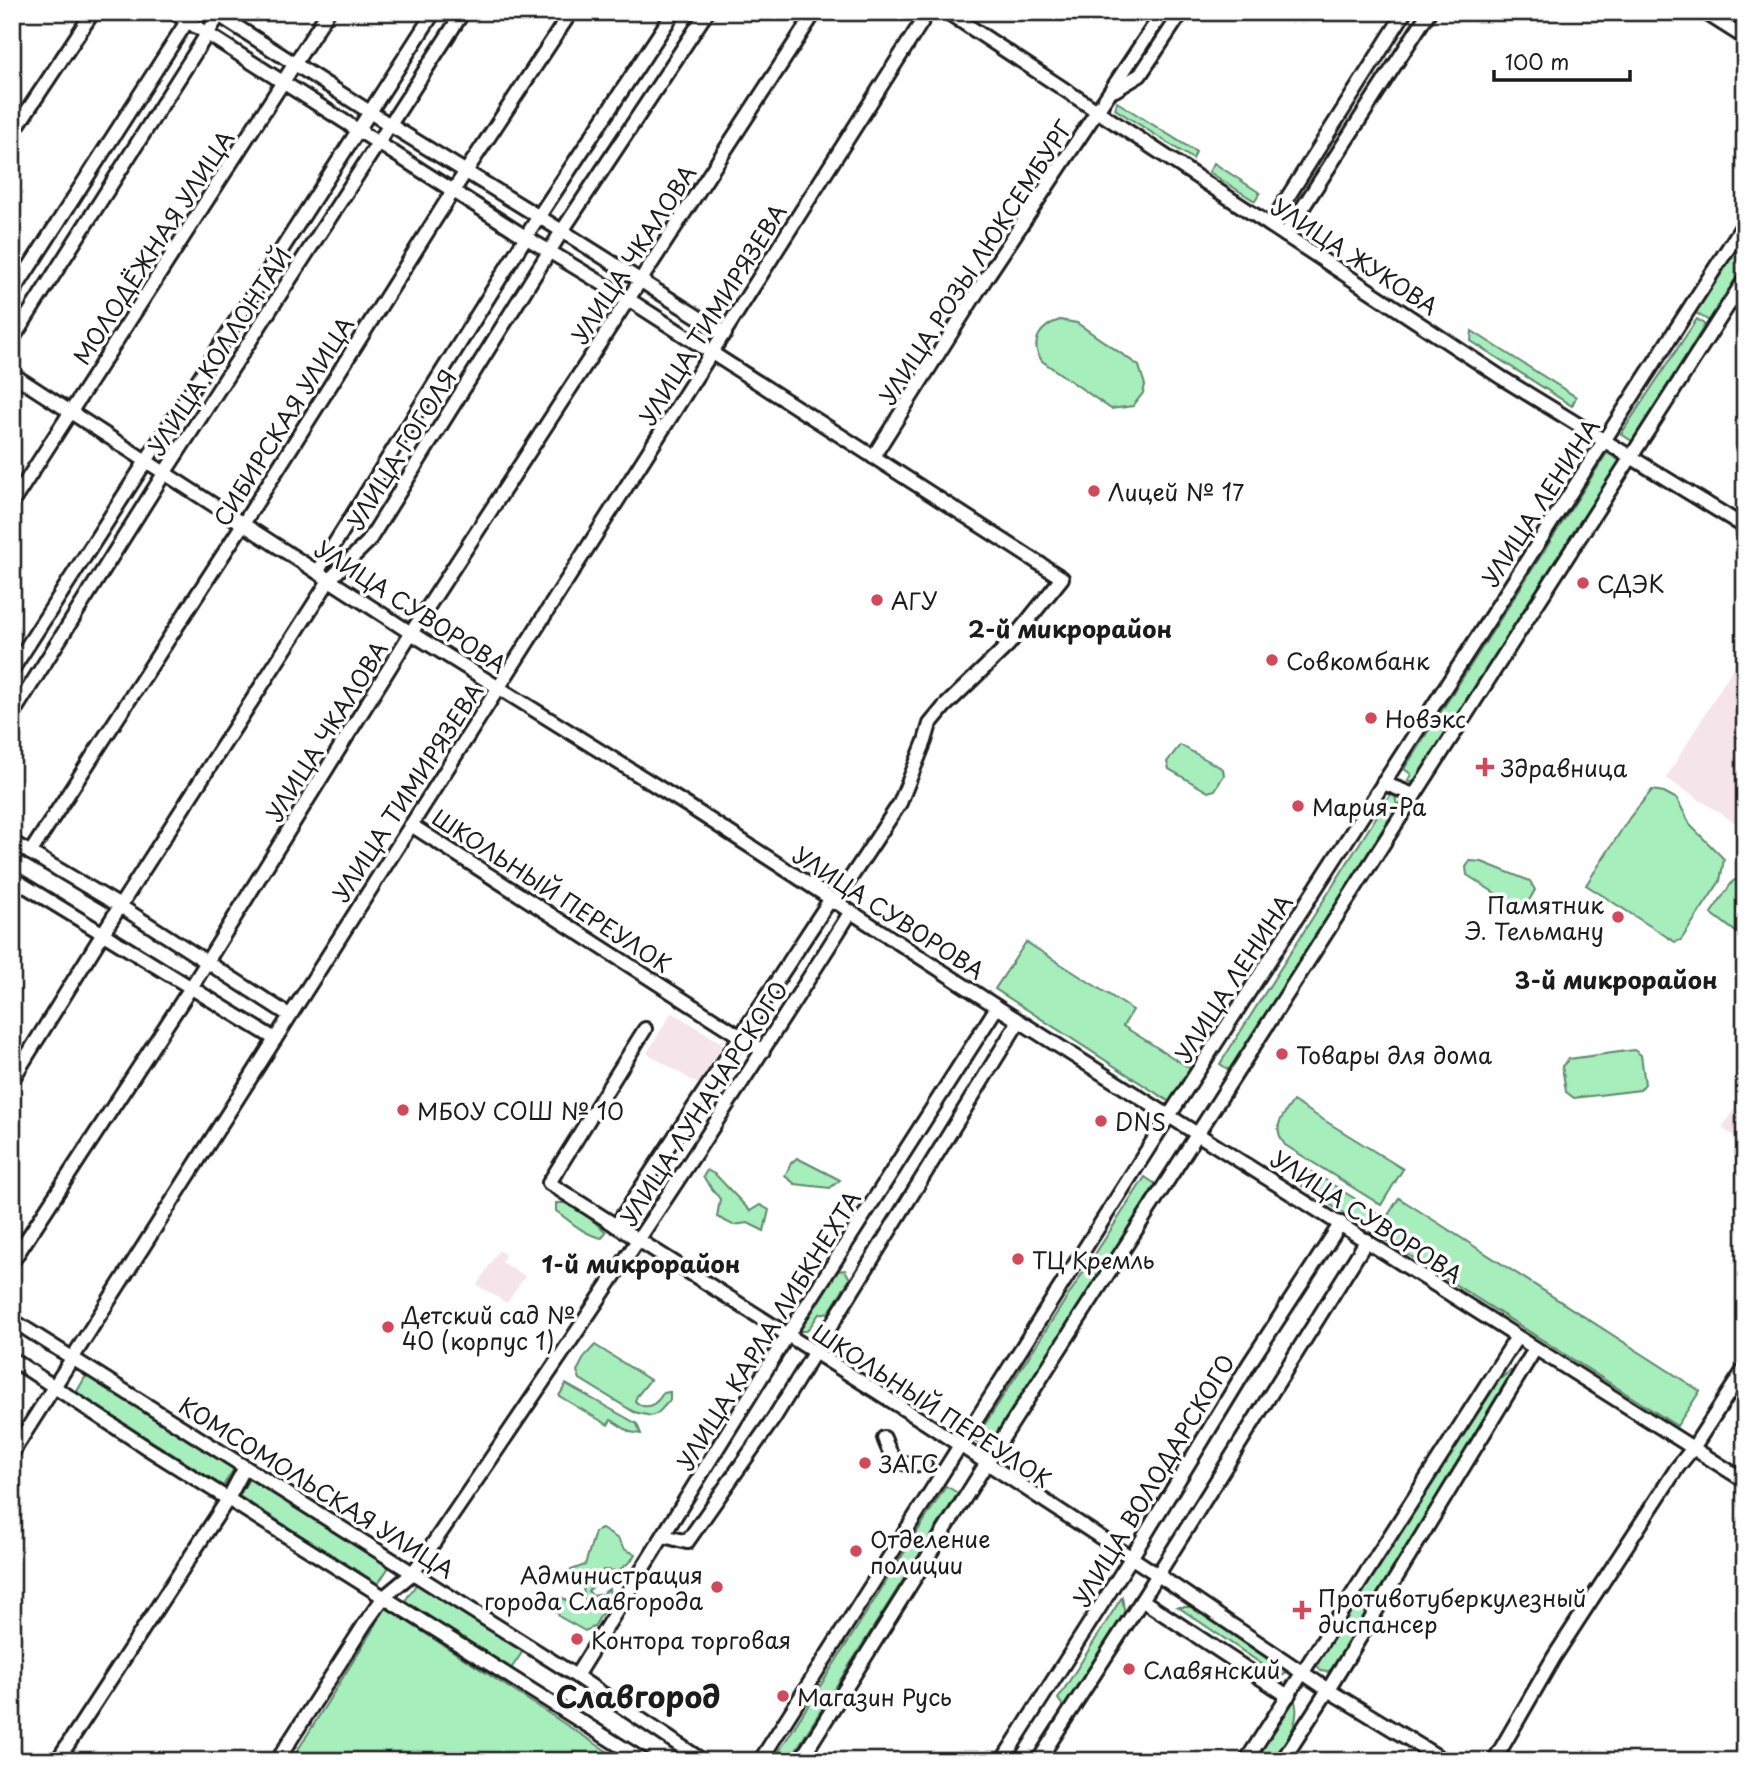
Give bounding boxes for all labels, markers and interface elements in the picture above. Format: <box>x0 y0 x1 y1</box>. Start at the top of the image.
scale bar <box>1494 38 1631 82</box>
text: 100 m <box>1505 45 1569 77</box>
street label: УЛИЦА РОЗЫ ЛЮКСЕМБУРГ <box>870 112 1081 411</box>
street label: МОЛОДЁЖНАЯ УЛИЦА <box>64 123 242 371</box>
street label: УЛИЦА ЧКАЛОВА <box>562 158 704 350</box>
street label: УЛИЦА ЖУКОВА <box>1265 189 1445 323</box>
street label: УЛИЦА ТИМИРЯЗЕВА <box>630 197 794 431</box>
street label: УЛИЦА КОЛЛОНТАЙ <box>139 240 299 462</box>
street label: СИБИРСКАЯ УЛИЦА <box>204 309 362 533</box>
street label: УЛИЦА ГОГОЛЯ <box>338 362 464 536</box>
street label: УЛИЦА ЛЕНИНА <box>1472 411 1608 593</box>
place label: Лицей № 17 <box>1108 474 1244 509</box>
marker: Лицей № 17 <box>1086 483 1102 499</box>
street label: УЛИЦА СУВОРОВА <box>308 531 514 681</box>
place label: СДЭК <box>1597 566 1664 601</box>
marker: СДЭК <box>1575 575 1591 591</box>
place label: АГУ <box>891 583 938 618</box>
marker: АГУ <box>869 592 885 608</box>
district label: 2-й микрорайон <box>968 610 1172 646</box>
street label: УЛИЦА ЧКАЛОВА <box>256 634 396 828</box>
place label: Совкомбанк <box>1286 643 1430 678</box>
marker: Совкомбанк <box>1264 652 1280 668</box>
street label: УЛИЦА ТИМИРЯЗЕВА <box>323 676 491 908</box>
place label: Новэкс <box>1385 701 1466 736</box>
marker: Новэкс <box>1363 710 1379 726</box>
place label: Здравница <box>1500 750 1628 785</box>
marker: Здравница <box>1475 757 1495 777</box>
place label: Мария-Ра <box>1312 789 1427 824</box>
marker: Мария-Ра <box>1290 798 1306 814</box>
street label: ШКОЛЬНЫЙ ПЕРЕУЛОК <box>426 799 678 981</box>
street label: УЛИЦА СУВОРОВА <box>786 837 992 987</box>
street label: УЛИЦА ЛЕНИНА <box>1165 887 1301 1069</box>
place label: Памятник Э. Тельману <box>1464 887 1604 948</box>
marker: Памятник Э. Тельману <box>1610 909 1626 925</box>
district label: 3-й микрорайон <box>1514 961 1718 997</box>
street label: УЛИЦА ЛУНАЧАРСКОГО <box>611 974 795 1232</box>
place label: Товары для дома <box>1296 1037 1492 1072</box>
marker: Товары для дома <box>1274 1046 1290 1062</box>
place label: МБОУ СОШ № 10 <box>417 1093 624 1128</box>
marker: МБОУ СОШ № 10 <box>395 1102 411 1118</box>
place label: DNS <box>1115 1104 1166 1139</box>
marker: DNS <box>1093 1113 1109 1129</box>
street label: УЛИЦА СУВОРОВА <box>1264 1141 1470 1291</box>
street label: УЛИЦА КАРЛА ЛИБКНЕХТА <box>667 1183 869 1477</box>
place label: ТЦ Кремль <box>1032 1242 1155 1277</box>
district label: 1-й микрорайон <box>542 1245 740 1281</box>
marker: ТЦ Кремль <box>1010 1251 1026 1267</box>
place label: Детский сад № 40 (корпус 1) <box>401 1297 575 1358</box>
street label: ШКОЛЬНЫЙ ПЕРЕУЛОК <box>806 1314 1058 1496</box>
marker: Детский сад № 40 (корпус 1) <box>380 1319 396 1335</box>
street label: УЛИЦА ВОЛОДАРСКОГО <box>1064 1347 1242 1613</box>
street label: КОМСОМОЛЬСКАЯ УЛИЦА <box>172 1388 462 1586</box>
place label: ЗАГС <box>878 1446 939 1481</box>
marker: ЗАГС <box>857 1455 873 1471</box>
place label: Отделение полиции <box>870 1521 990 1582</box>
marker: Отделение полиции <box>848 1543 864 1559</box>
place label: Администрация города Славгорода <box>484 1557 704 1618</box>
marker: Администрация города Славгорода <box>709 1579 725 1595</box>
place label: Противотуберкулезный диспансер <box>1318 1580 1587 1641</box>
marker: Противотуберкулезный диспансер <box>1292 1600 1312 1620</box>
place label: Контора торговая <box>591 1622 791 1657</box>
marker: Контора торговая <box>569 1631 585 1647</box>
place label: Славянский <box>1143 1652 1280 1687</box>
marker: Славянский <box>1121 1661 1137 1677</box>
district label: Славгород <box>556 1673 720 1718</box>
place label: Магазин Русь <box>797 1679 952 1714</box>
marker: Магазин Русь <box>775 1688 791 1704</box>

